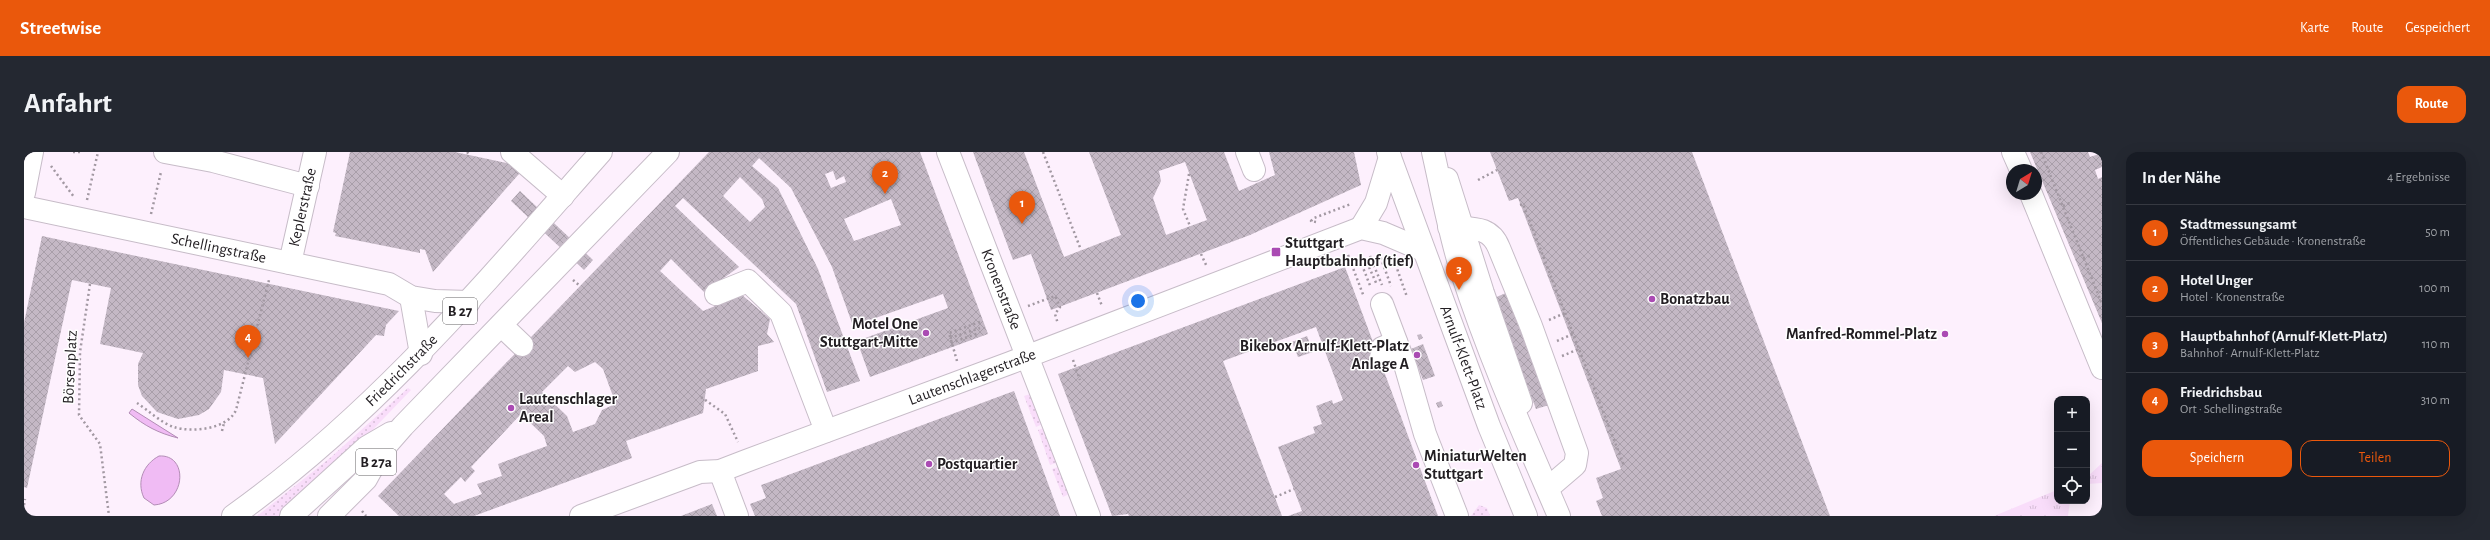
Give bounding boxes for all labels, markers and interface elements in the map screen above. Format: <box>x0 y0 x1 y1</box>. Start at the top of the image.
text: Streetwise <box>20 19 101 38</box>
text: Karte <box>2300 21 2329 35</box>
text: Route <box>2351 21 2383 35</box>
text: Gespeichert <box>2405 21 2470 35</box>
button: Route <box>2397 86 2466 123</box>
text: Anfahrt <box>24 90 112 118</box>
pin: 2 <box>872 161 898 194</box>
north arrow <box>2006 164 2042 200</box>
street label: Keplerstraße <box>286 167 319 248</box>
text: In der Nähe <box>2142 169 2221 186</box>
text: 4 Ergebnisse <box>2387 171 2450 184</box>
pin: 1 <box>1009 191 1035 224</box>
text: Stadtmessungsamt <box>2180 217 2297 232</box>
text: 1 <box>2153 226 2157 239</box>
text: 50 m <box>2425 226 2450 239</box>
street label: Schellingstraße <box>170 230 268 266</box>
place label: Stuttgart Hauptbahnhof (tief) <box>1285 235 1414 269</box>
text: Öffentliches Gebäude · Kronenstraße <box>2180 235 2366 248</box>
marker: Stuttgart Hauptbahnhof (tief) <box>1270 246 1282 258</box>
street label: Kronenstraße <box>978 247 1024 332</box>
pin: 3 <box>1446 257 1472 290</box>
text: Hotel Unger <box>2180 273 2253 288</box>
text: 2 <box>2152 282 2158 295</box>
text: 100 m <box>2419 282 2450 295</box>
your location <box>1128 291 1148 311</box>
place label: Bonatzbau <box>1660 291 1730 307</box>
text: Hotel · Kronenstraße <box>2180 291 2285 304</box>
marker: Bonatzbau <box>1647 294 1657 304</box>
road number: B 27 <box>443 298 477 324</box>
street label: Arnulf-Klett-Platz <box>1437 303 1490 412</box>
place label: Motel One Stuttgart-Mitte <box>820 316 918 350</box>
pin: 4 <box>235 325 261 358</box>
place label: Manfred-Rommel-Platz <box>1786 326 1937 342</box>
marker: Motel One Stuttgart-Mitte <box>921 328 931 338</box>
street label: Börsenplatz <box>60 329 80 404</box>
marker: Manfred-Rommel-Platz <box>1940 329 1950 339</box>
text: Hauptbahnhof (Arnulf-Klett-Platz) <box>2180 329 2388 344</box>
street label: Friedrichstraße <box>363 331 441 409</box>
place label: Bikebox Arnulf-Klett-Platz Anlage A <box>1240 338 1409 372</box>
text: 3 <box>2152 338 2158 351</box>
text: 110 m <box>2422 338 2450 351</box>
street label: Lautenschlagerstraße <box>906 346 1038 408</box>
text: Bahnhof · Arnulf-Klett-Platz <box>2180 347 2320 360</box>
marker: Bikebox Arnulf-Klett-Platz Anlage A <box>1412 350 1422 360</box>
text: Friedrichsbau <box>2180 385 2262 400</box>
place label: Lautenschlager Areal <box>519 391 617 425</box>
text: 4 <box>2152 394 2158 407</box>
text: 310 m <box>2421 394 2450 407</box>
map controls <box>2054 396 2090 504</box>
button: + <box>2054 396 2090 432</box>
marker: Lautenschlager Areal <box>506 403 516 413</box>
text: Ort · Schellingstraße <box>2180 403 2282 416</box>
button: − <box>2054 432 2090 468</box>
button: Speichern <box>2142 440 2292 477</box>
button: Teilen <box>2300 440 2450 477</box>
place label: MiniaturWelten Stuttgart <box>1424 448 1527 482</box>
road number: B 27a <box>356 449 396 475</box>
place label: Postquartier <box>937 456 1018 472</box>
marker: Postquartier <box>924 459 934 469</box>
marker: MiniaturWelten Stuttgart <box>1411 460 1421 470</box>
button: locate <box>2054 468 2090 504</box>

